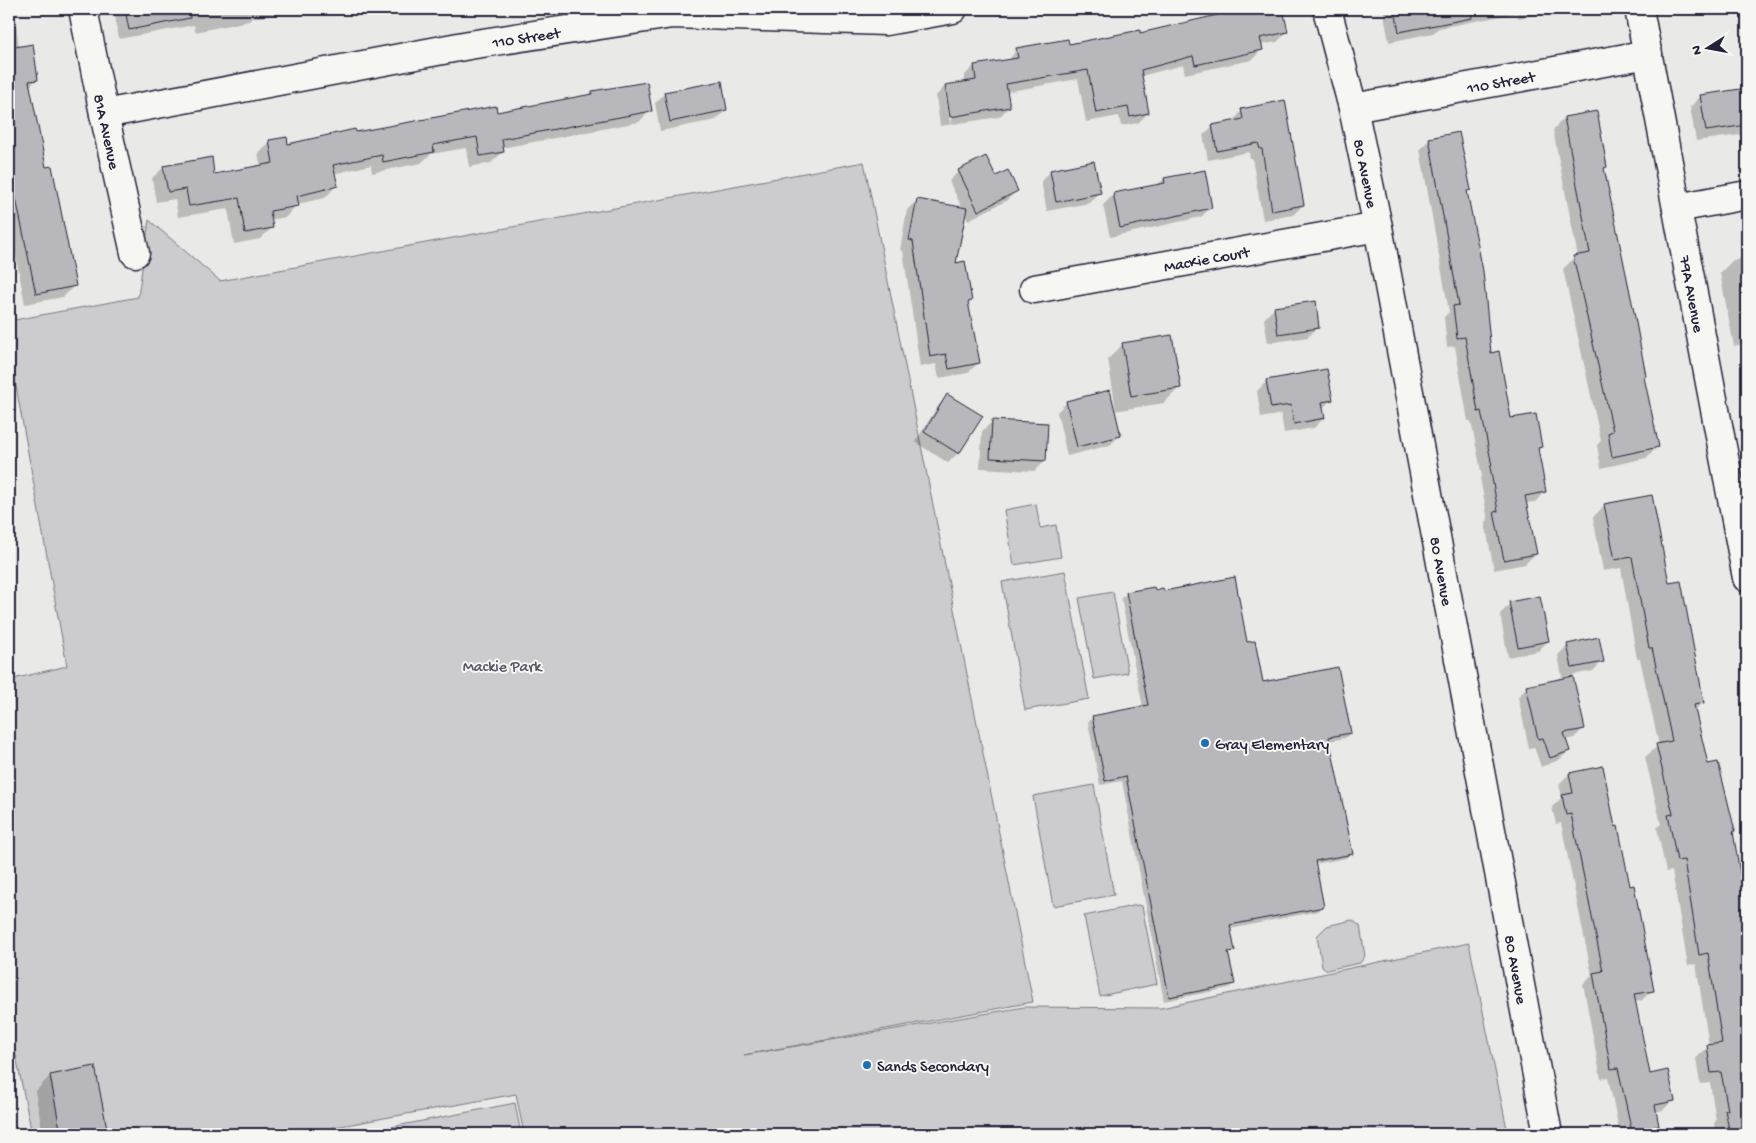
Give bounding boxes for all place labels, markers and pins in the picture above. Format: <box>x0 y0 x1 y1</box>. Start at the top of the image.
marker: Gray Elementary <box>1199 737 1211 749</box>
place label: Gray Elementary <box>1215 737 1329 756</box>
marker: Sands Secondary <box>861 1059 873 1071</box>
place label: Sands Secondary <box>877 1059 989 1078</box>

